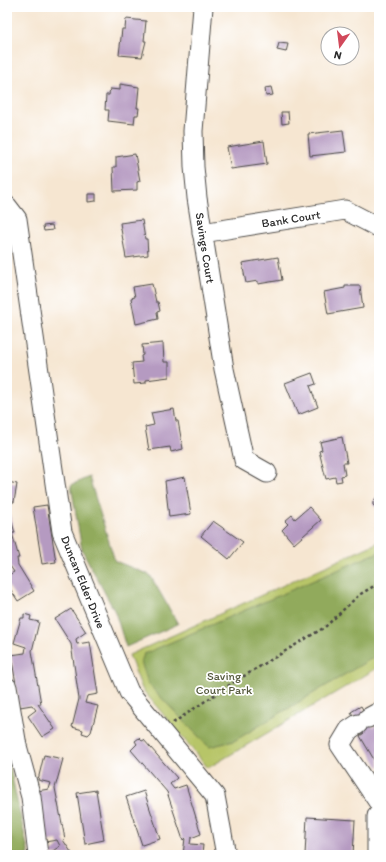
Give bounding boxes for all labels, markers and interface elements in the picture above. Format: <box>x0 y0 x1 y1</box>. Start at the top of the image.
north arrow <box>320 26 360 66</box>
text: N <box>333 48 343 62</box>
street label: Bank Court <box>261 207 322 231</box>
street label: Savings Court <box>192 212 218 285</box>
street label: Duncan Elder Drive <box>58 534 108 631</box>
park label: Saving Court Park <box>196 669 253 697</box>

